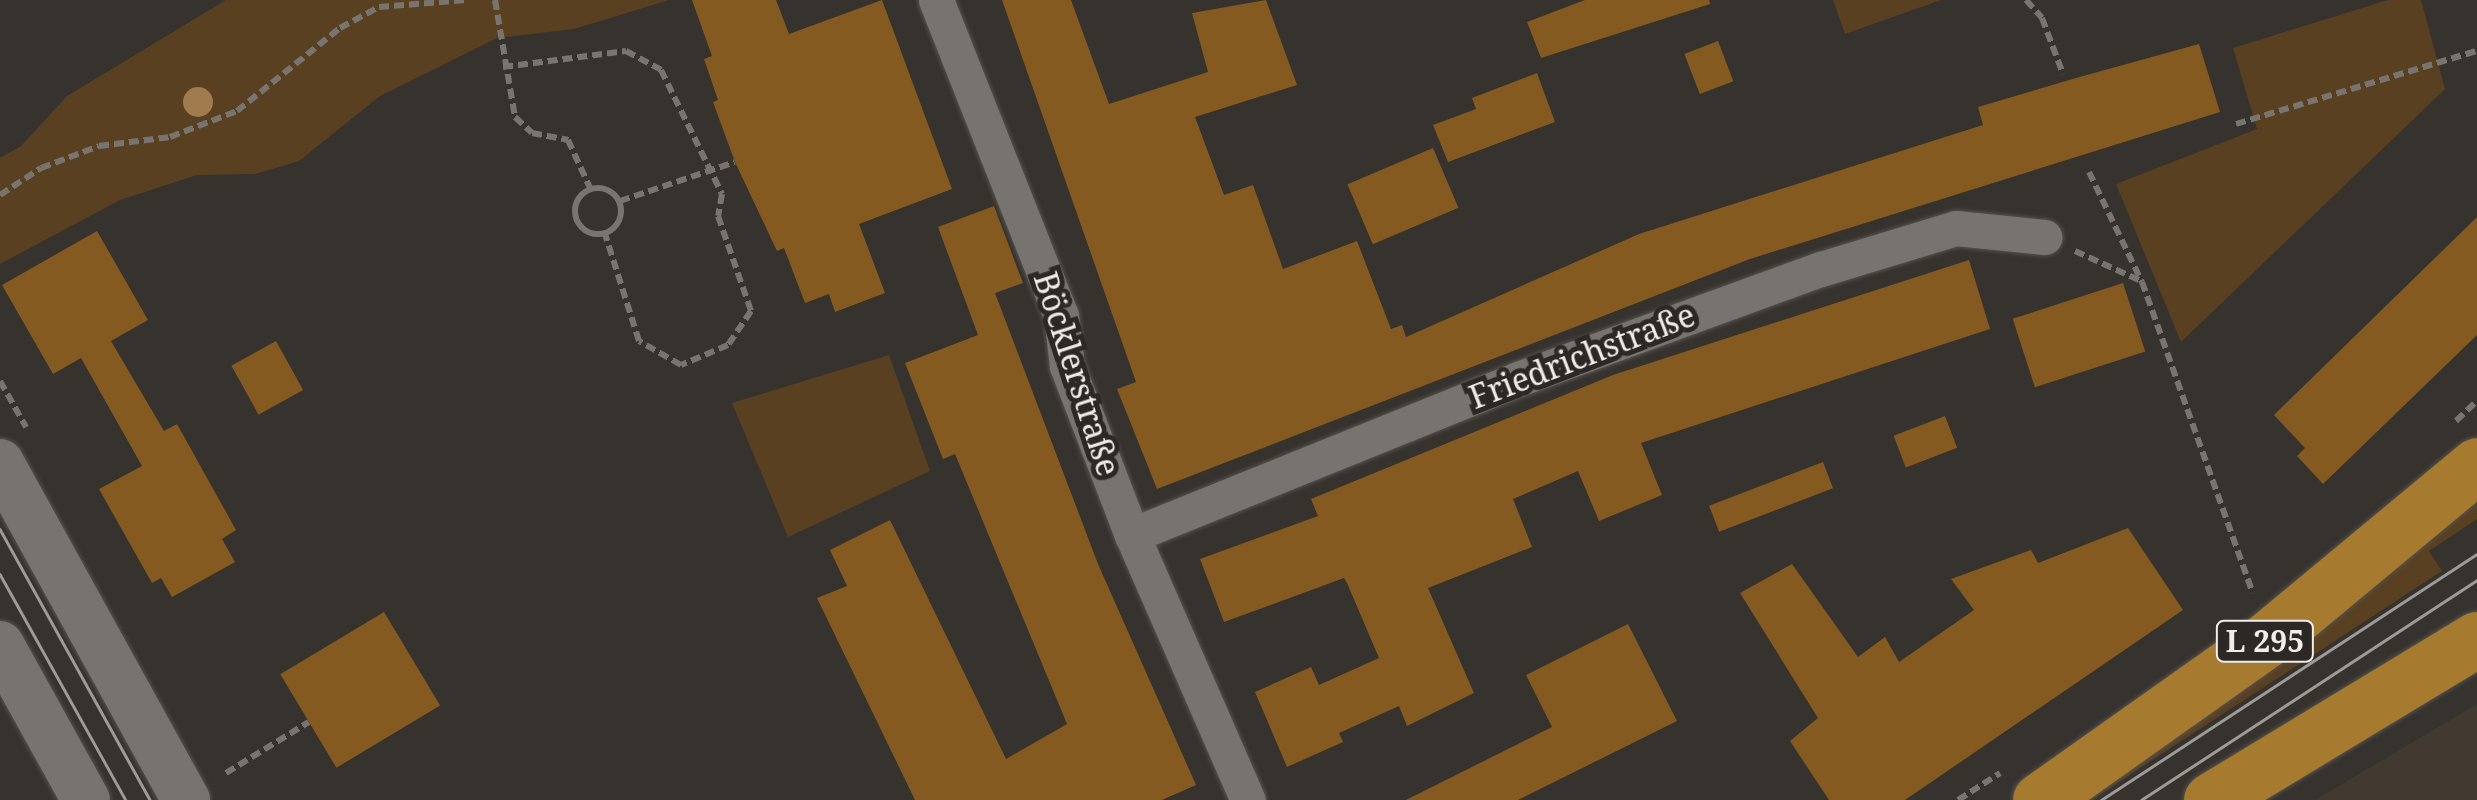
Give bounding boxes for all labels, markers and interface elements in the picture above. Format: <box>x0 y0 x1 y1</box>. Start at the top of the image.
street label: Böcklerstraße <box>1026 267 1128 481</box>
street label: Friedrichstraße <box>1464 295 1700 417</box>
road number: L 295 <box>2215 616 2315 666</box>

